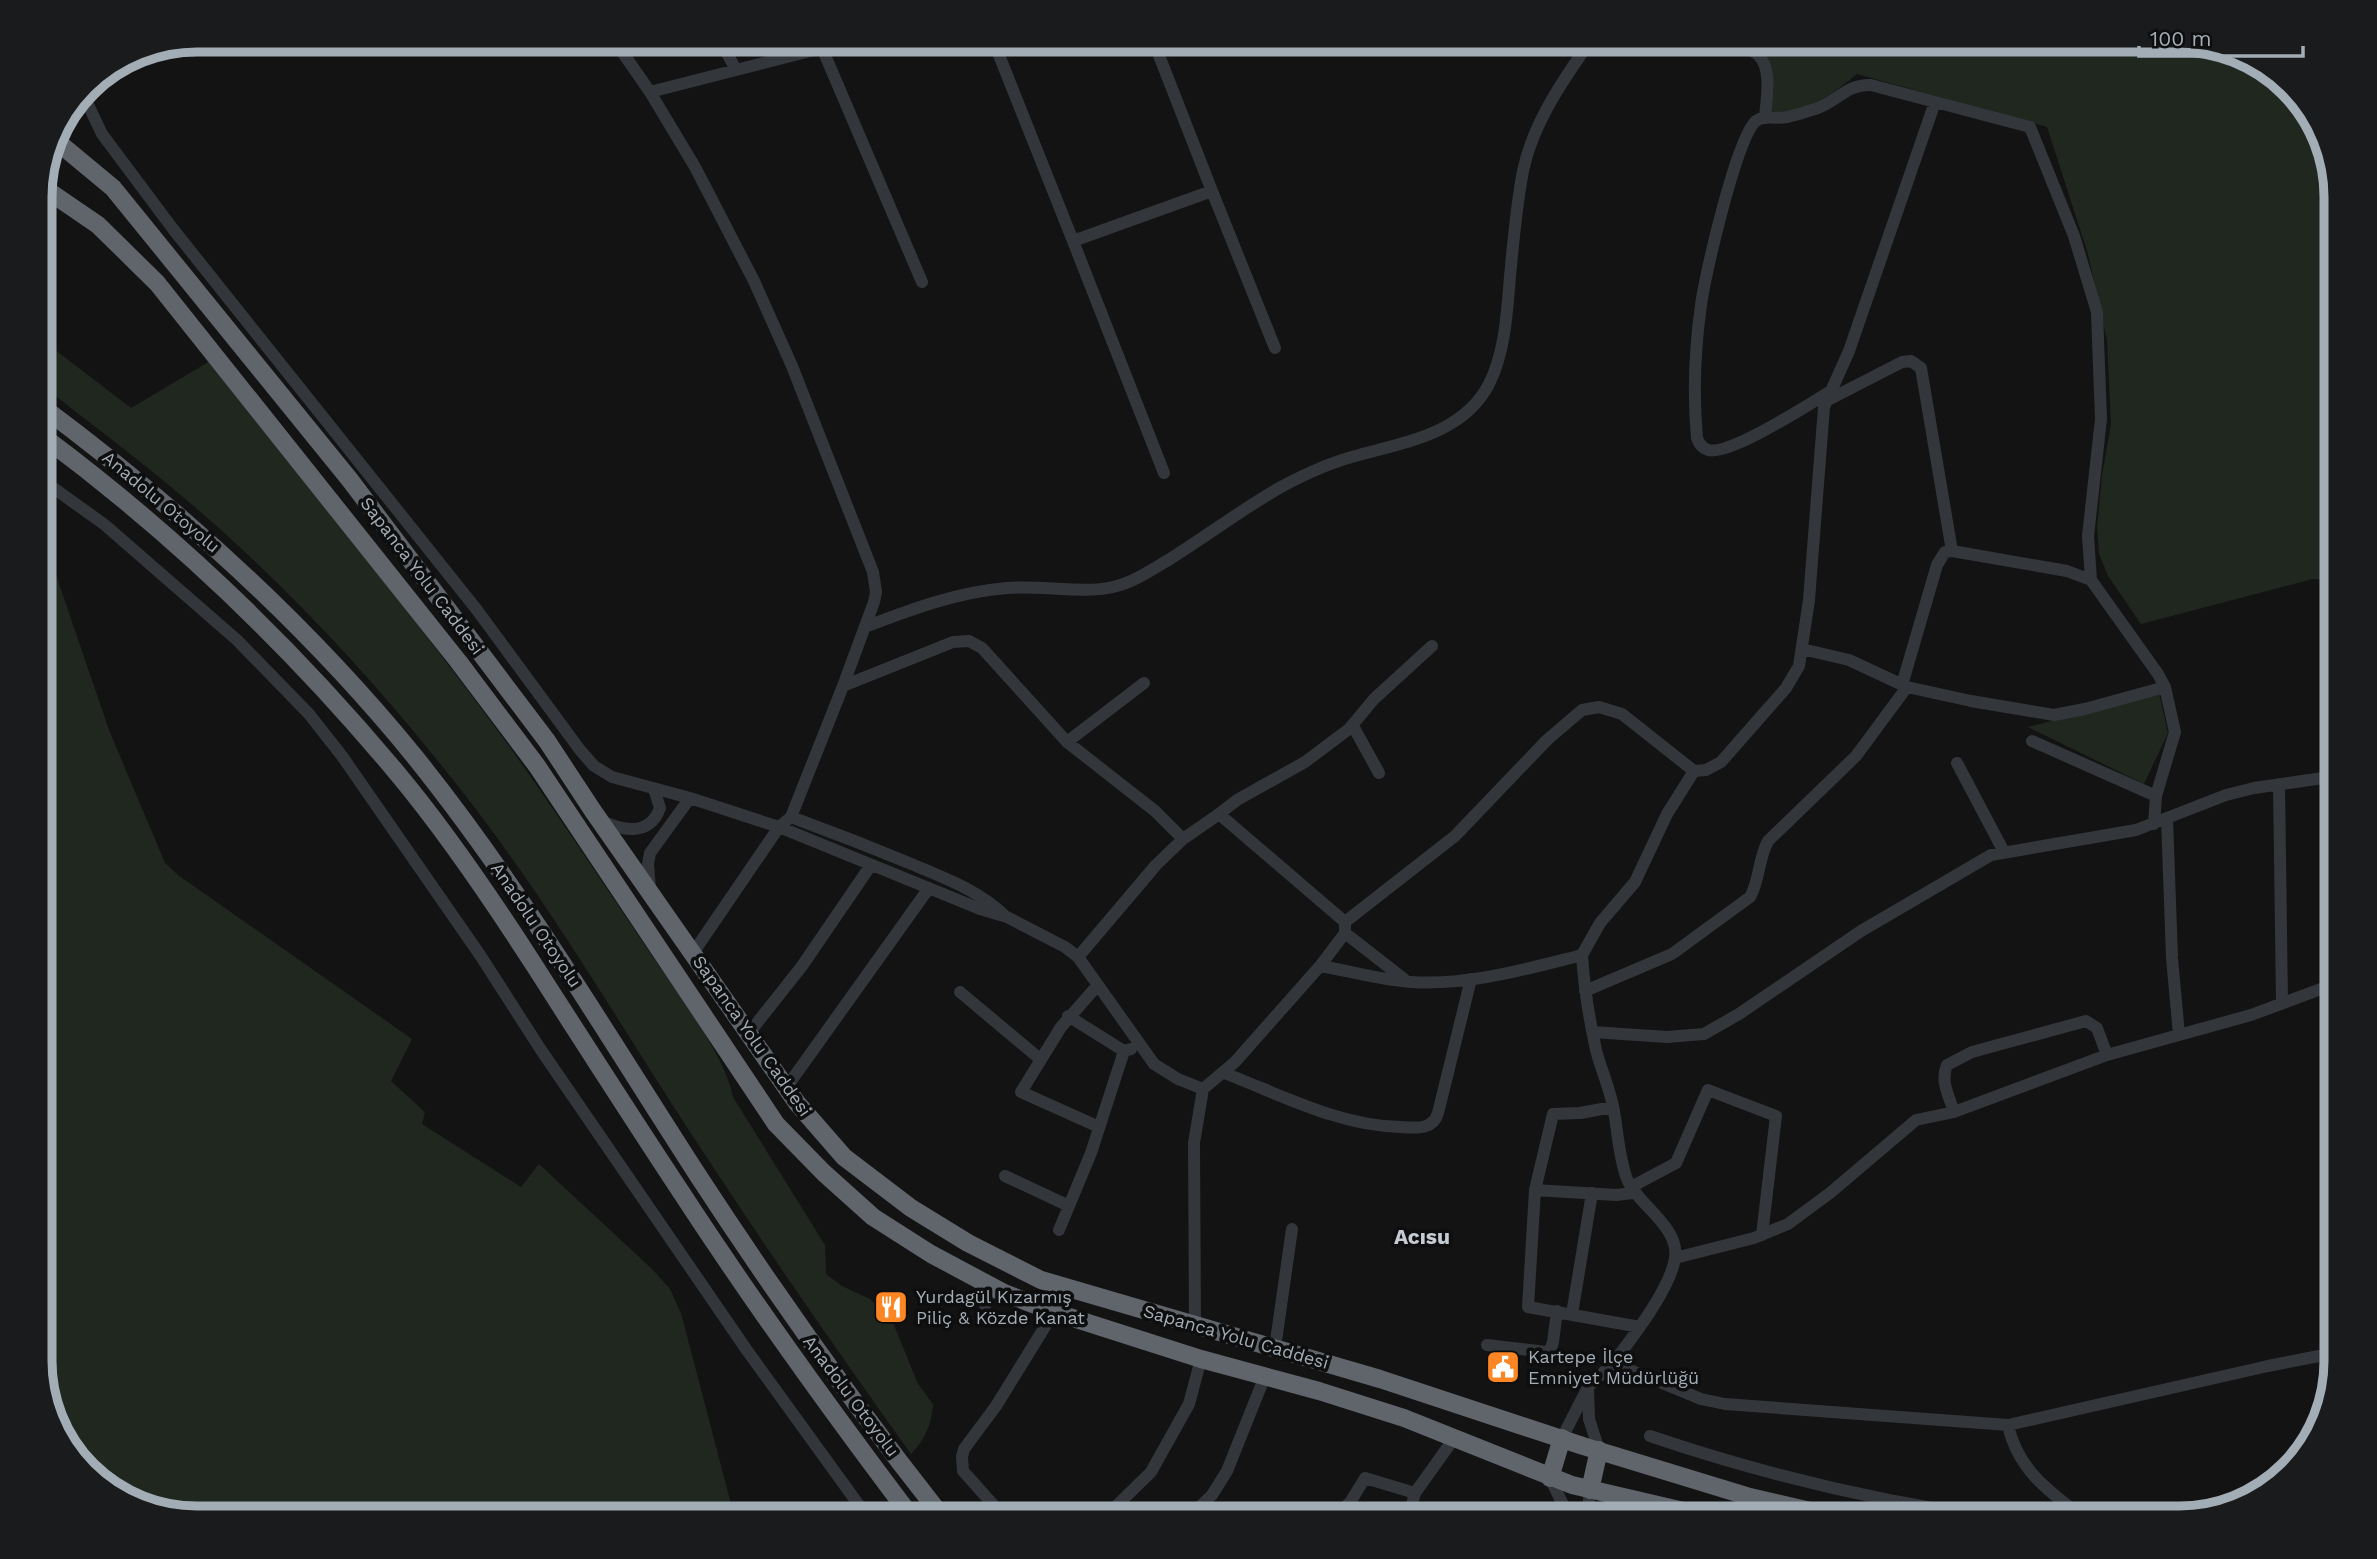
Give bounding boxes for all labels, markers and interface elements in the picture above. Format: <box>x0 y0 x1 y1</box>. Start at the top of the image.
scale bar <box>2139 14 2304 58</box>
text: 100 m <box>2150 26 2212 51</box>
street label: Anadolu Otoyolu <box>99 447 224 557</box>
street label: Sapanca Yolu Caddesi <box>356 493 488 659</box>
street label: Anadolu Otoyolu <box>487 858 586 991</box>
street label: Sapanca Yolu Caddesi <box>689 951 816 1120</box>
district label: Acısu <box>1394 1224 1450 1249</box>
place label: Yurdagül Kızarmış Piliç & Közde Kanat <box>916 1286 1085 1328</box>
restaurant icon: Yurdagül Kızarmış Piliç & Közde Kanat <box>872 1288 910 1326</box>
street label: Sapanca Yolu Caddesi <box>1141 1300 1331 1373</box>
street label: Anadolu Otoyolu <box>799 1331 904 1460</box>
place label: Kartepe İlçe Emniyet Müdürlüğü <box>1528 1346 1699 1388</box>
public building icon: Kartepe İlçe Emniyet Müdürlüğü <box>1484 1348 1522 1386</box>

